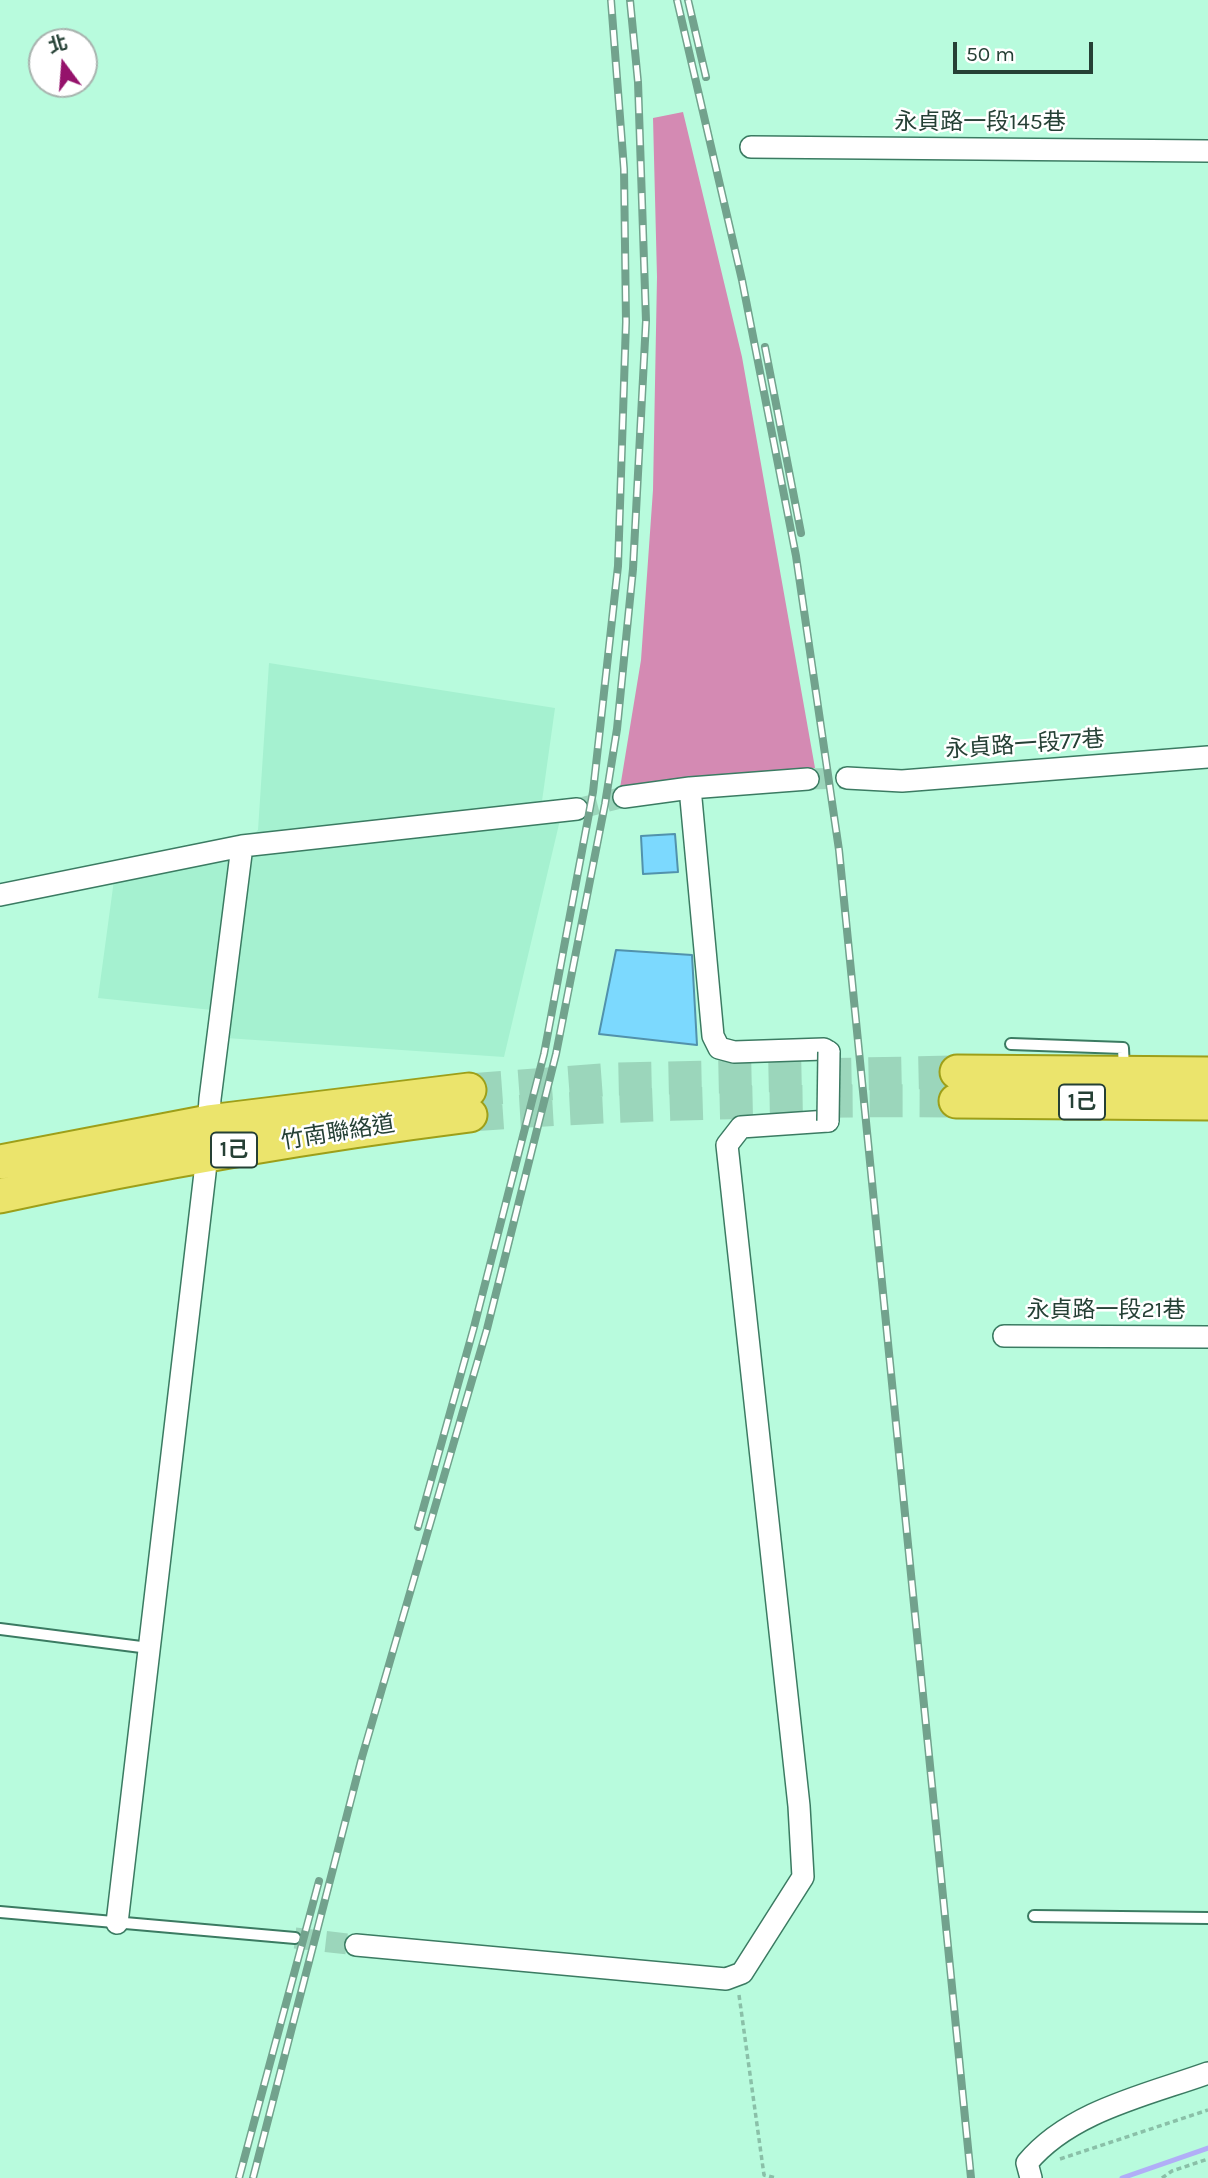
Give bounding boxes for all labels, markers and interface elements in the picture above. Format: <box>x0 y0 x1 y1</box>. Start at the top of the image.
north arrow <box>28 28 98 98</box>
scale bar <box>956 28 1096 72</box>
text: 北 <box>46 32 70 58</box>
text: 50 m <box>966 42 1015 66</box>
street label: 永貞路一段145巷 <box>894 108 1066 136</box>
street label: 永貞路一段77巷 <box>944 726 1106 764</box>
road number: 1己 <box>1059 1084 1105 1120</box>
street label: 竹南聯絡道 <box>279 1110 397 1156</box>
road number: 1己 <box>211 1132 257 1168</box>
street label: 永貞路一段21巷 <box>1027 1296 1185 1324</box>

